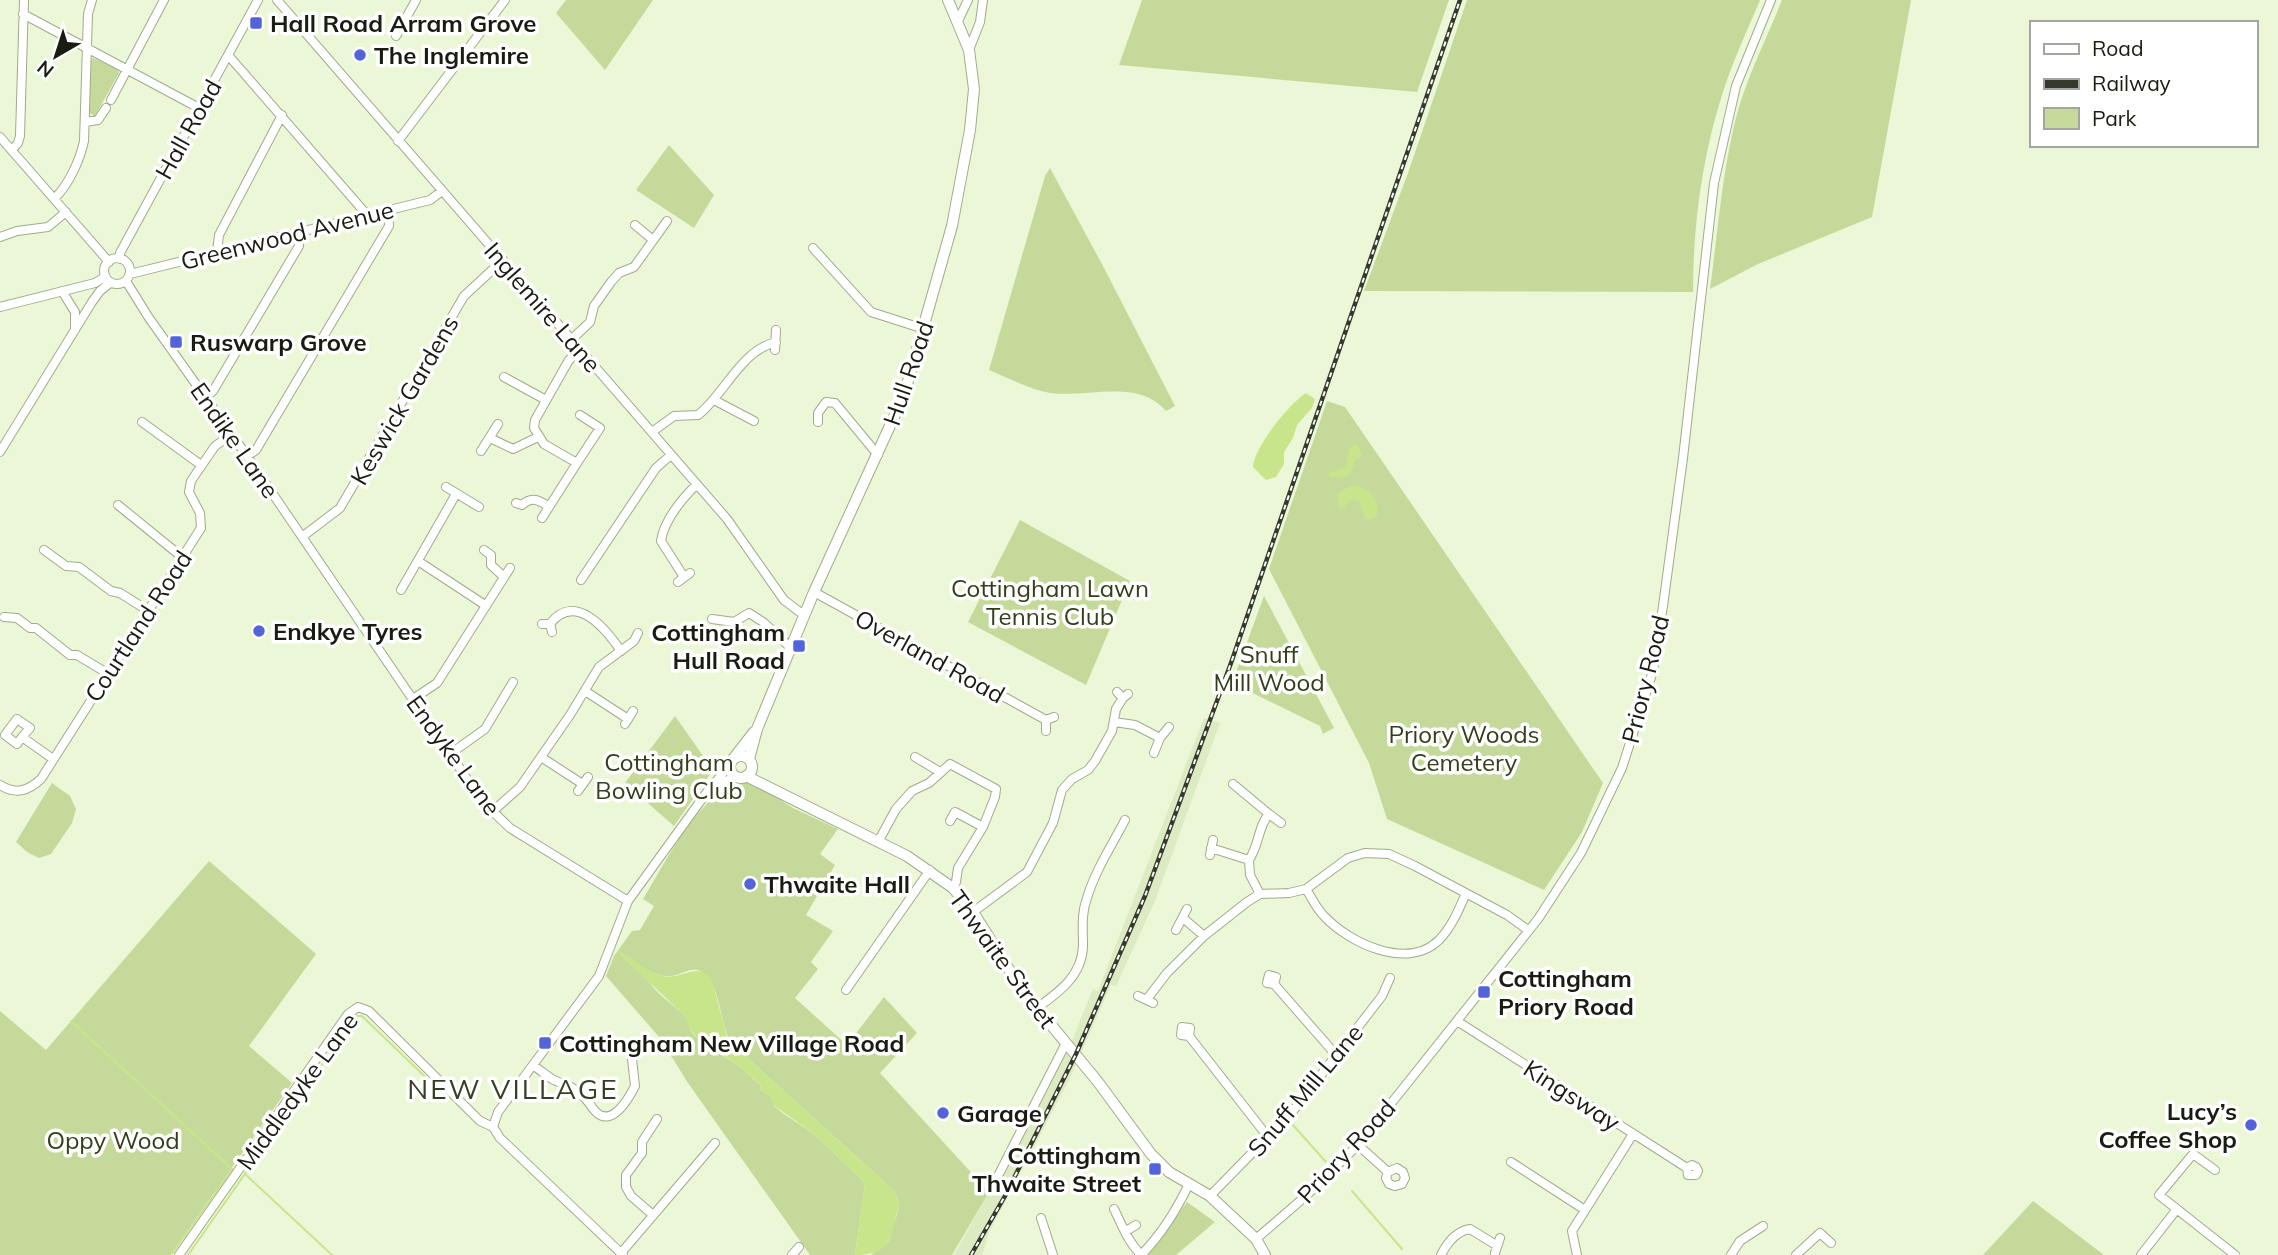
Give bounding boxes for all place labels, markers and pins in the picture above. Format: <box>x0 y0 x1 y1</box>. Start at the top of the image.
place label: Hall Road Arram Grove <box>270 8 536 38</box>
marker: Hall Road Arram Grove <box>248 15 264 31</box>
place label: The Inglemire <box>374 40 529 70</box>
marker: The Inglemire <box>352 47 368 63</box>
place label: Ruswarp Grove <box>190 327 367 357</box>
marker: Ruswarp Grove <box>168 334 184 350</box>
place label: Endkye Tyres <box>273 616 423 646</box>
place label: Cottingham Hull Road <box>651 617 785 675</box>
marker: Endkye Tyres <box>251 623 267 639</box>
marker: Cottingham Hull Road <box>791 638 807 654</box>
place label: Thwaite Hall <box>764 869 910 899</box>
marker: Thwaite Hall <box>742 876 758 892</box>
place label: Cottingham Priory Road <box>1498 963 1634 1021</box>
marker: Cottingham Priory Road <box>1476 984 1492 1000</box>
place label: Cottingham New Village Road <box>559 1028 904 1058</box>
marker: Cottingham New Village Road <box>537 1035 553 1051</box>
place label: Lucy’s Coffee Shop <box>2099 1096 2237 1154</box>
place label: Garage <box>957 1098 1042 1128</box>
marker: Garage <box>935 1105 951 1121</box>
marker: Lucy’s Coffee Shop <box>2243 1117 2259 1133</box>
place label: Cottingham Thwaite Street <box>972 1140 1141 1198</box>
marker: Cottingham Thwaite Street <box>1147 1161 1163 1177</box>

